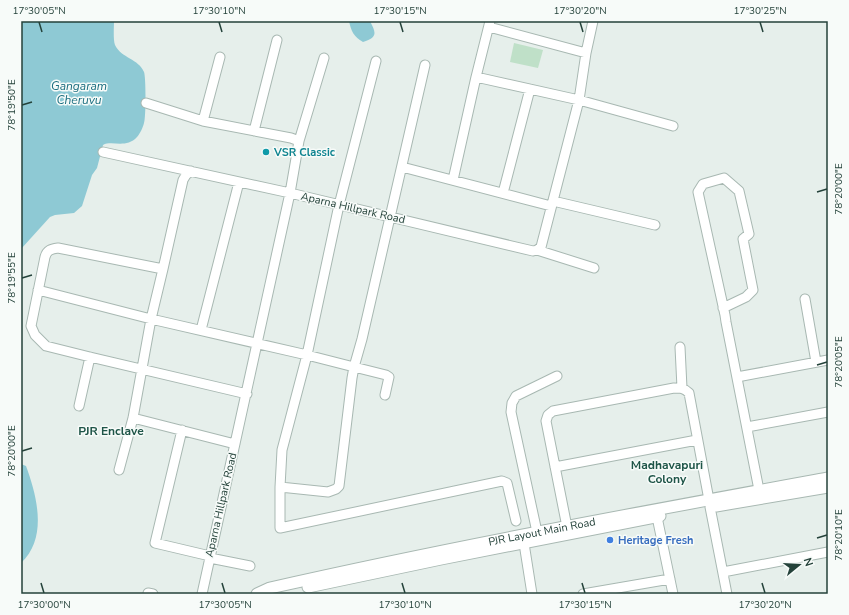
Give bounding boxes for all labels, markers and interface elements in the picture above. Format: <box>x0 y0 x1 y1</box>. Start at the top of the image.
text: 17°30'05"N <box>12 4 66 18</box>
text: 17°30'10"N <box>192 4 246 18</box>
text: 17°30'15"N <box>373 4 427 18</box>
text: 17°30'20"N <box>553 4 607 18</box>
text: 17°30'25"N <box>733 4 787 18</box>
water label: Gangaram Cheruvu <box>51 78 107 108</box>
text: 78°19'50"E <box>5 79 19 131</box>
place label: VSR Classic <box>273 145 336 160</box>
marker: VSR Classic <box>261 147 271 157</box>
text: 78°20'00"E <box>832 163 846 215</box>
street label: Aparna Hillpark Road <box>299 189 407 227</box>
text: 78°19'55"E <box>5 252 19 304</box>
text: 78°20'05"E <box>832 336 846 388</box>
district label: PJR Enclave <box>78 423 144 439</box>
text: 78°20'00"E <box>5 425 19 477</box>
street label: Aparna Hillpark Road <box>202 451 240 559</box>
district label: Madhavapuri Colony <box>631 457 703 487</box>
text: 78°20'10"E <box>832 509 846 561</box>
street label: PJR Layout Main Road <box>487 514 597 549</box>
place label: Heritage Fresh <box>618 533 693 548</box>
marker: Heritage Fresh <box>605 535 615 545</box>
north arrow <box>779 545 819 585</box>
text: N <box>800 556 816 568</box>
text: 17°30'00"N <box>17 598 71 612</box>
text: 17°30'05"N <box>198 598 252 612</box>
text: 17°30'10"N <box>378 598 432 612</box>
text: 17°30'15"N <box>558 598 612 612</box>
text: 17°30'20"N <box>738 598 792 612</box>

